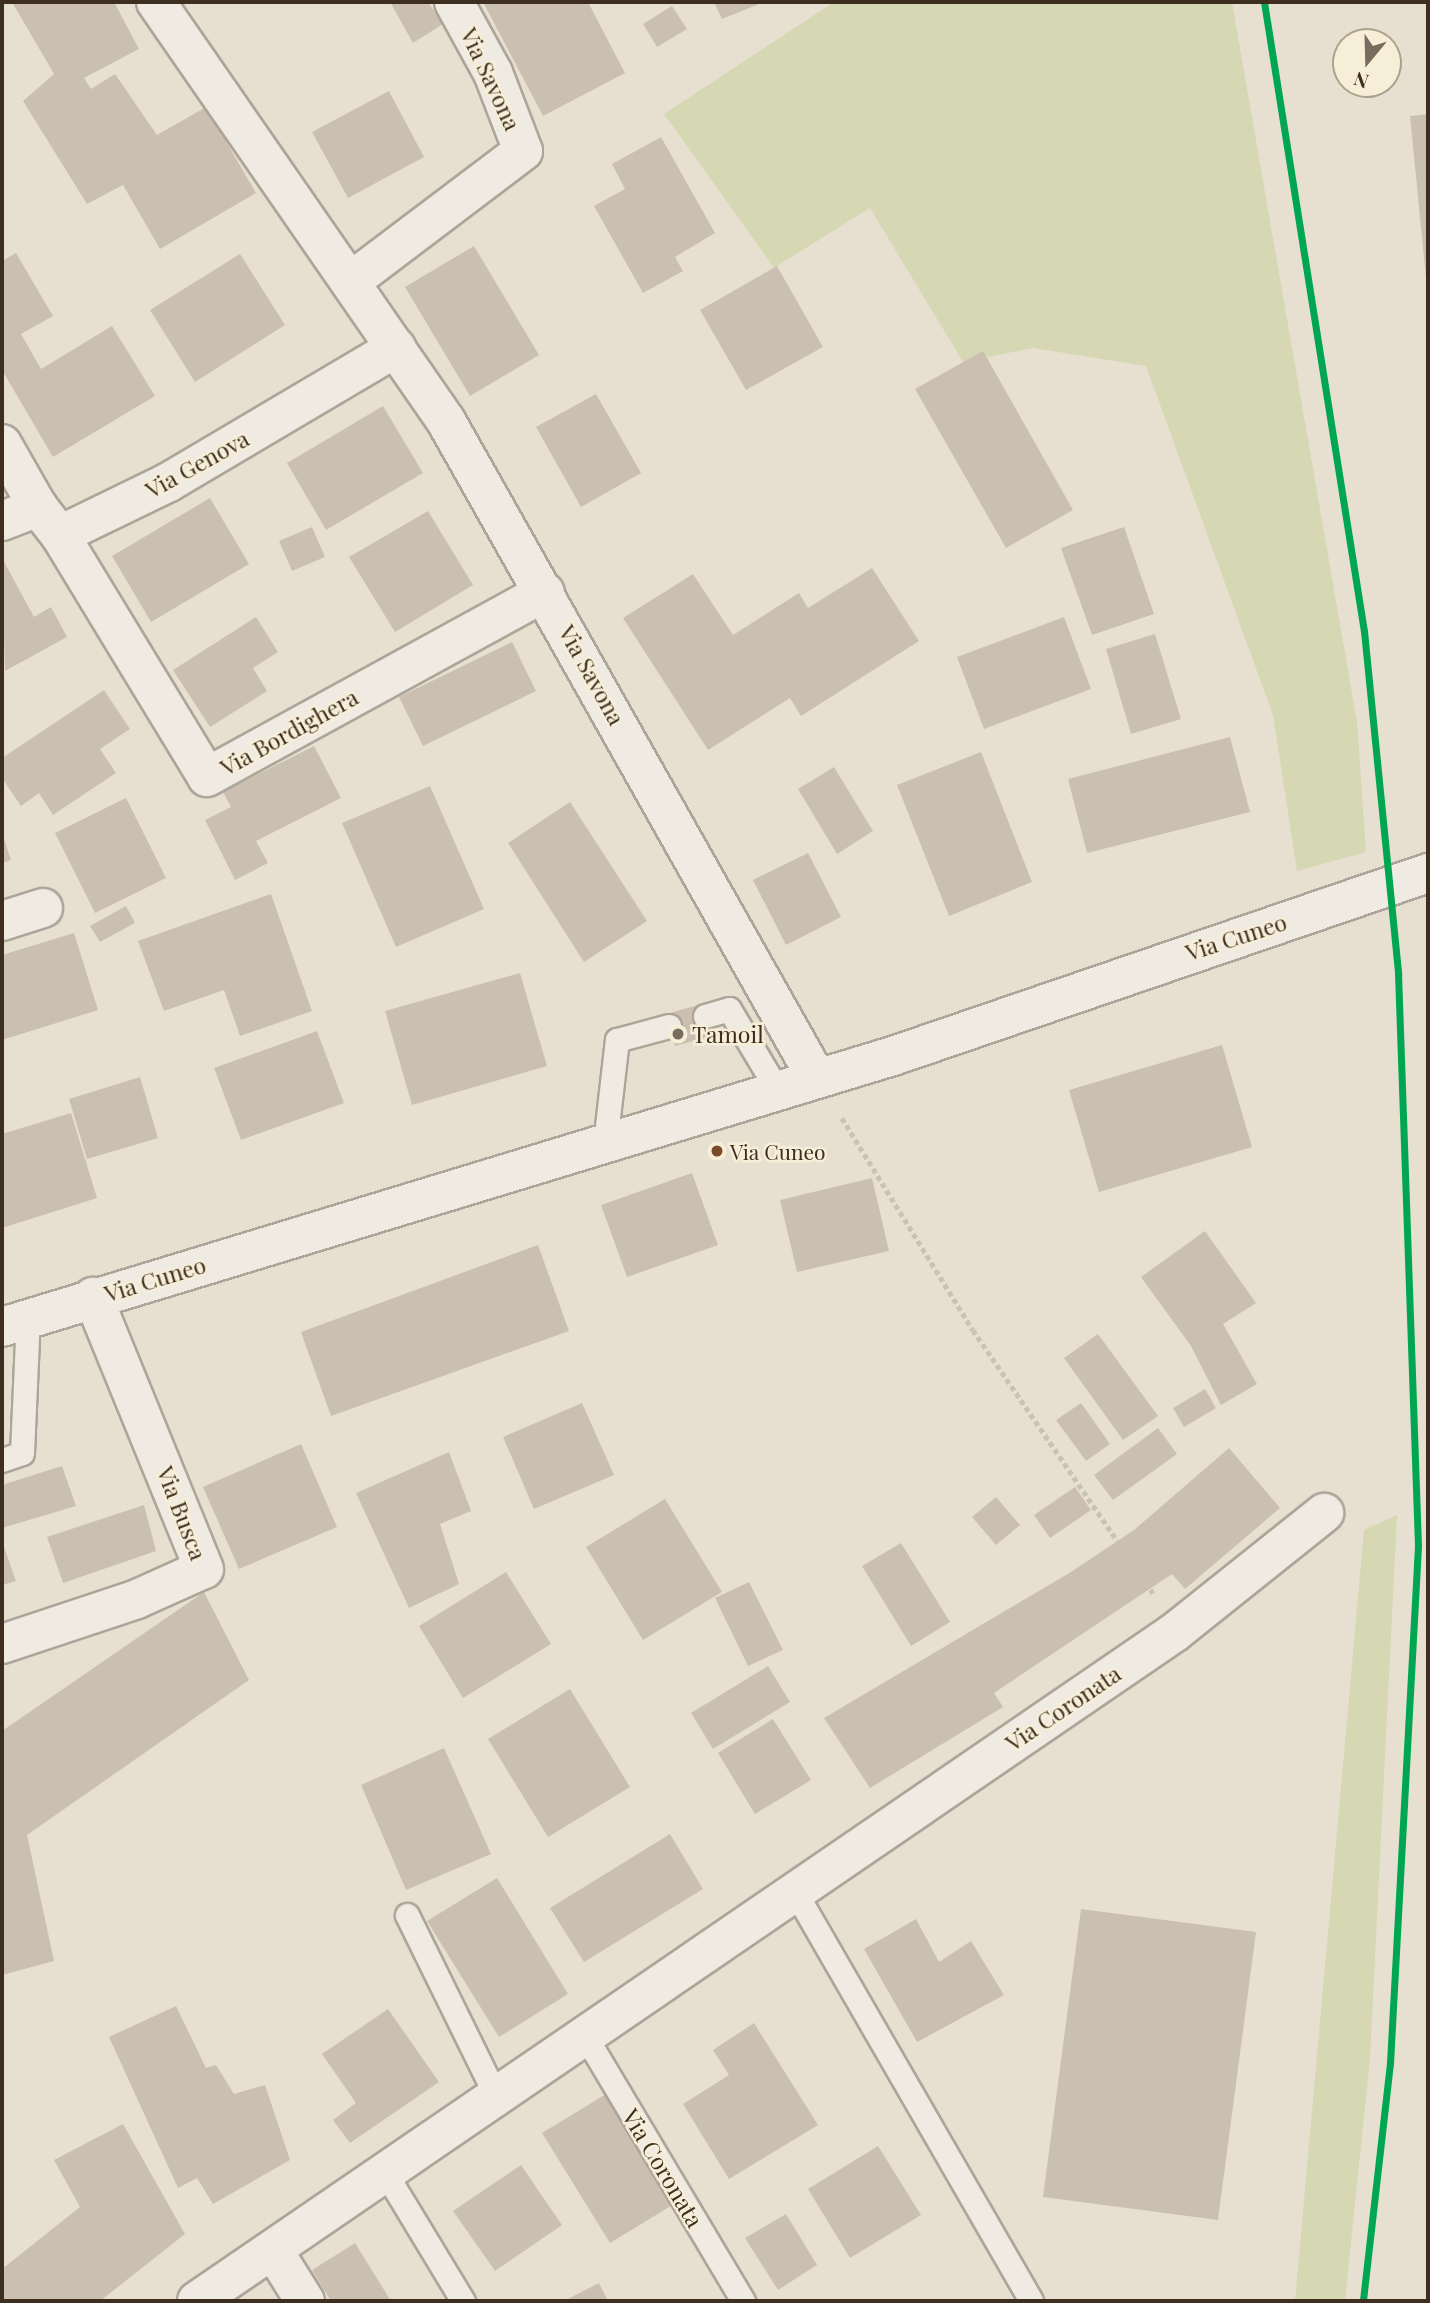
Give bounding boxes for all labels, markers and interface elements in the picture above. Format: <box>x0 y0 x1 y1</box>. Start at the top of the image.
street label: Via Savona <box>455 23 527 135</box>
north arrow <box>1332 28 1402 98</box>
text: N <box>1350 66 1372 95</box>
street label: Via Genova <box>140 424 254 504</box>
street label: Via Savona <box>553 620 631 730</box>
street label: Via Bordighera <box>215 683 363 781</box>
street label: Via Cuneo <box>1182 908 1290 966</box>
place label: Tamoil <box>692 1020 764 1048</box>
marker: Tamoil <box>670 1026 686 1042</box>
place label: Via Cuneo <box>730 1138 826 1164</box>
marker: Via Cuneo <box>710 1144 724 1158</box>
street label: Via Cuneo <box>101 1250 209 1308</box>
street label: Via Busca <box>151 1462 213 1564</box>
street label: Via Coronata <box>1000 1659 1126 1757</box>
street label: Via Coronata <box>617 2104 709 2232</box>

